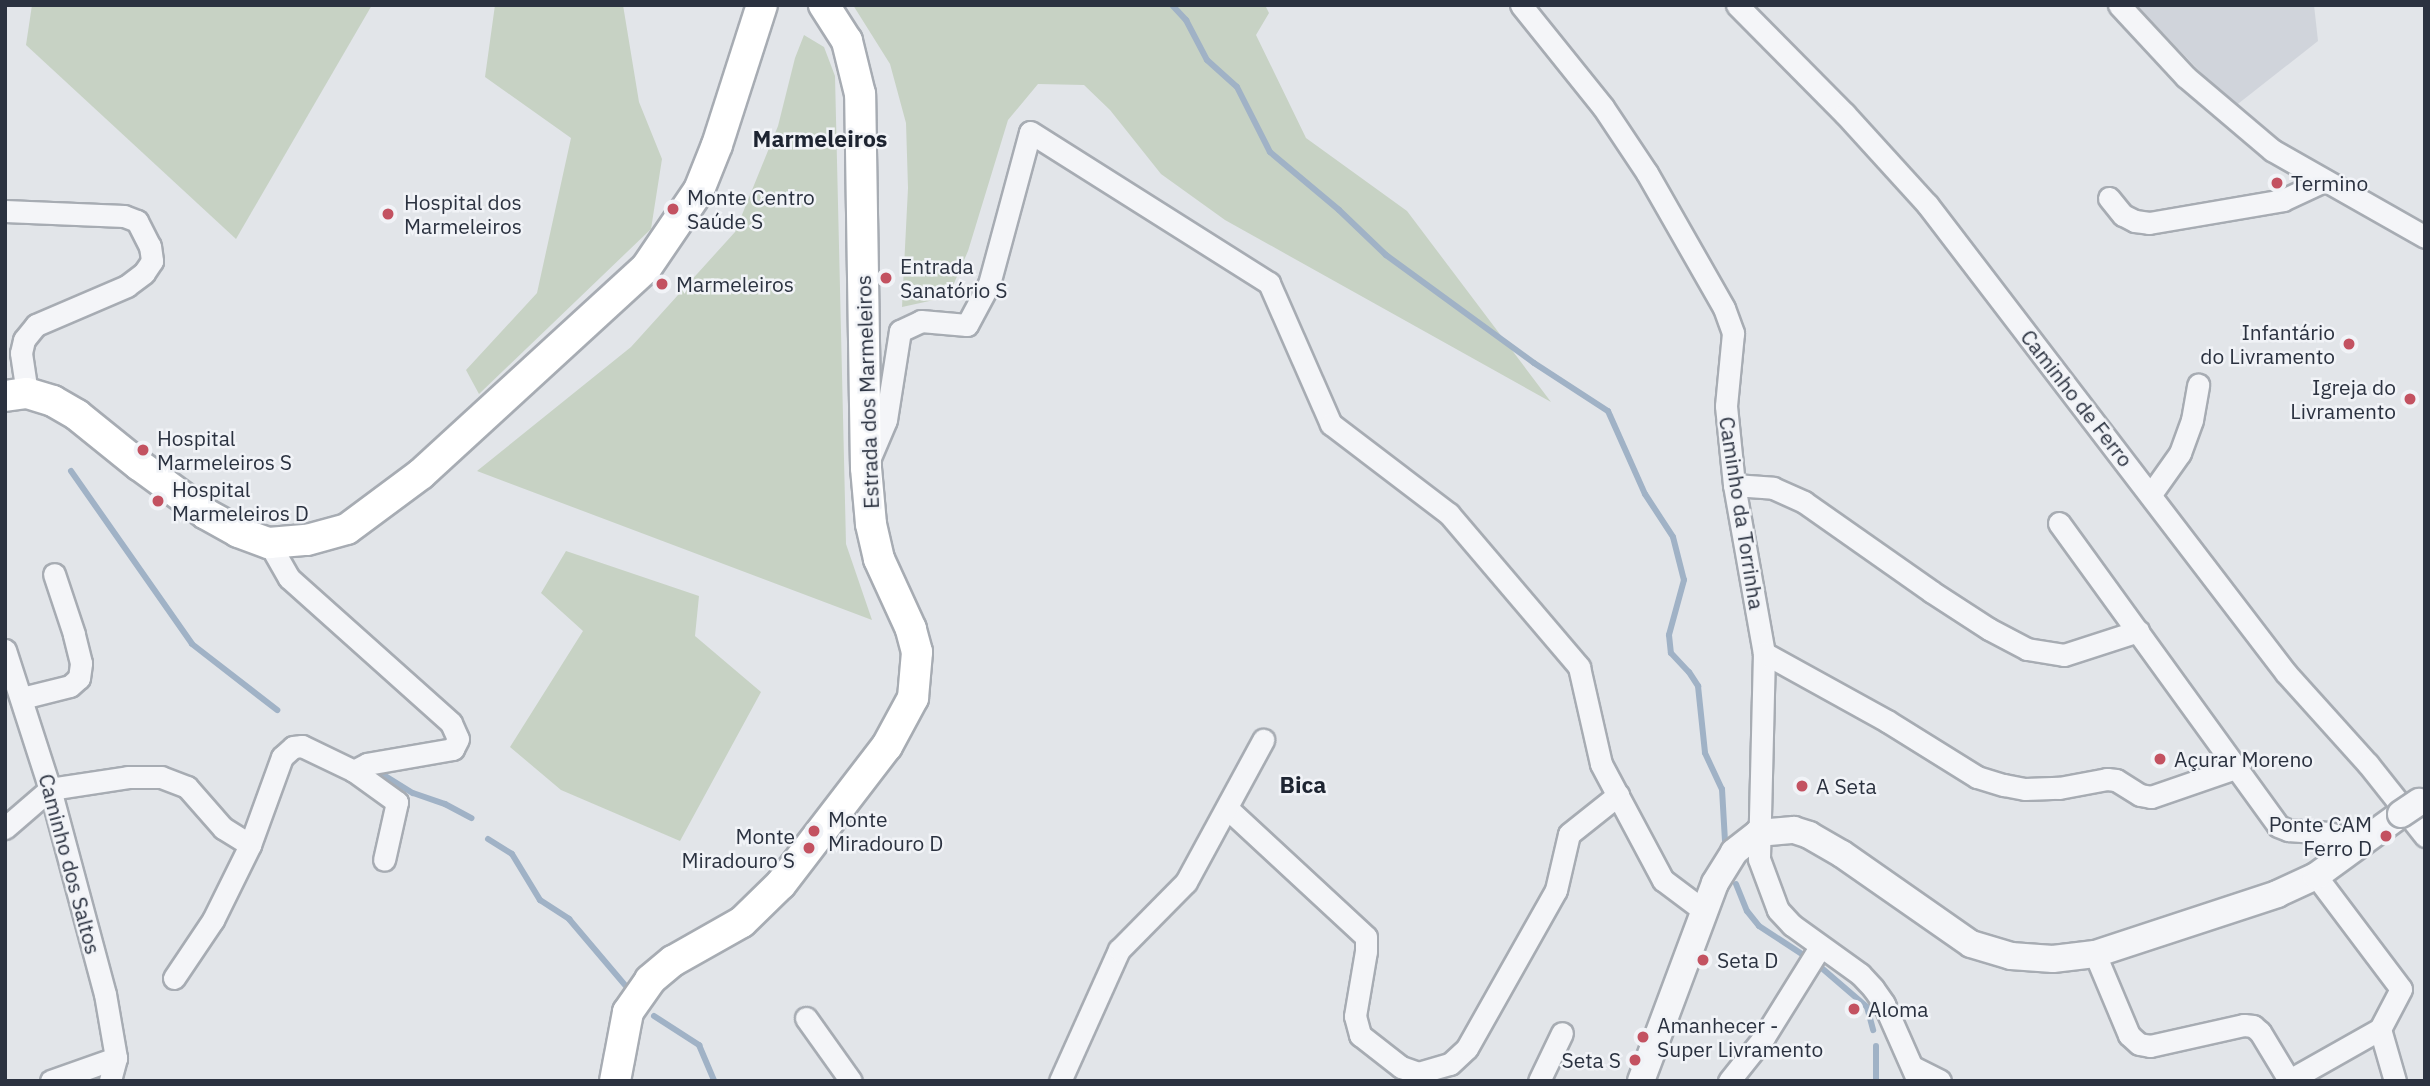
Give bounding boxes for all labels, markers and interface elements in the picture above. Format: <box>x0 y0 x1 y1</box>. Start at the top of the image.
district label: Marmeleiros <box>753 124 887 152</box>
place label: Termino <box>2291 170 2368 196</box>
marker: Termino <box>2269 175 2285 191</box>
place label: Monte Centro Saúde S <box>687 184 815 234</box>
place label: Hospital dos Marmeleiros <box>404 189 522 239</box>
marker: Monte Centro Saúde S <box>665 201 681 217</box>
marker: Hospital dos Marmeleiros <box>378 204 398 224</box>
place label: Entrada Sanatório S <box>900 253 1007 303</box>
marker: Entrada Sanatório S <box>878 270 894 286</box>
place label: Marmeleiros <box>676 271 794 297</box>
street label: Estrada dos Marmeleiros <box>850 275 884 509</box>
marker: Marmeleiros <box>654 276 670 292</box>
place label: Infantário do Livramento <box>2200 319 2335 369</box>
street label: Caminho de Ferro <box>2016 324 2138 472</box>
marker: Infantário do Livramento <box>2341 336 2357 352</box>
place label: Igreja do Livramento <box>2290 374 2396 424</box>
marker: Igreja do Livramento <box>2402 391 2418 407</box>
street label: Caminho da Torrinha <box>1714 415 1770 611</box>
place label: Hospital Marmeleiros S <box>157 425 292 475</box>
marker: Hospital Marmeleiros S <box>135 442 151 458</box>
place label: Hospital Marmeleiros D <box>172 476 309 526</box>
marker: Hospital Marmeleiros D <box>150 493 166 509</box>
place label: Açurar Moreno <box>2174 746 2313 772</box>
marker: Açurar Moreno <box>2152 751 2168 767</box>
district label: Bica <box>1280 770 1326 798</box>
street label: Caminho dos Saltos <box>34 771 106 957</box>
place label: A Seta <box>1816 773 1877 799</box>
marker: A Seta <box>1794 778 1810 794</box>
place label: Monte Miradouro D <box>828 806 943 856</box>
place label: Ponte CAM Ferro D <box>2269 811 2372 861</box>
place label: Monte Miradouro S <box>681 823 795 873</box>
marker: Monte Miradouro D <box>806 823 822 839</box>
marker: Ponte CAM Ferro D <box>2378 828 2394 844</box>
marker: Monte Miradouro S <box>801 840 817 856</box>
place label: Seta D <box>1717 947 1778 973</box>
marker: Seta D <box>1695 952 1711 968</box>
place label: Aloma <box>1868 996 1928 1022</box>
marker: Aloma <box>1846 1001 1862 1017</box>
place label: Amanhecer - Super Livramento <box>1657 1012 1823 1062</box>
marker: Amanhecer - Super Livramento <box>1635 1029 1651 1045</box>
place label: Seta S <box>1562 1047 1621 1073</box>
marker: Seta S <box>1627 1052 1643 1068</box>

